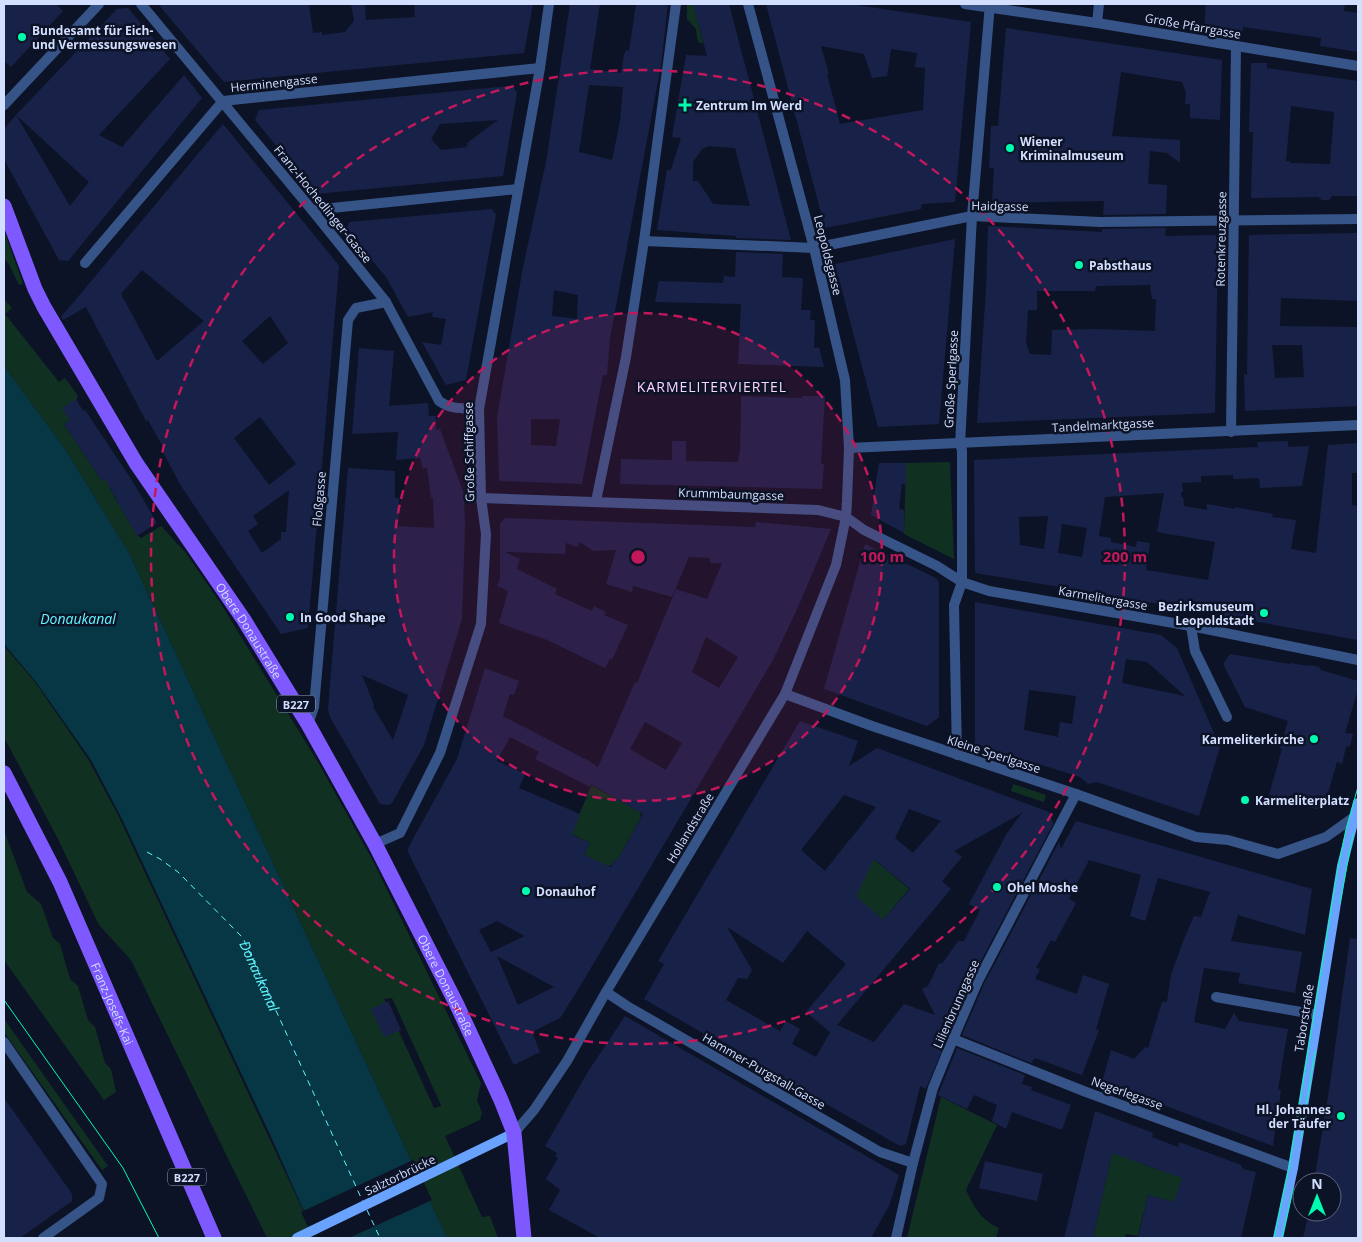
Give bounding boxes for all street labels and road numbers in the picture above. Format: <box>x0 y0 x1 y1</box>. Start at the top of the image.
street label: Große Pfarrgasse <box>1144 9 1243 43</box>
street label: Herminengasse <box>230 70 319 96</box>
street label: Franz-Hochedlinger-Gasse <box>270 142 376 267</box>
street label: Rotenkreuzgasse <box>1212 191 1230 287</box>
street label: Haidgasse <box>971 197 1029 215</box>
street label: Leopoldsgasse <box>810 213 846 297</box>
street label: Große Sperlgasse <box>940 329 962 428</box>
street label: Große Schiffgasse <box>460 401 478 502</box>
street label: Tandelmarktgasse <box>1051 414 1155 436</box>
street label: Floßgasse <box>308 470 330 527</box>
street label: Krummbaumgasse <box>678 484 784 504</box>
street label: Obere Donaustraße <box>212 579 287 682</box>
street label: Karmelitergasse <box>1057 582 1149 614</box>
road number: B227 <box>277 696 315 712</box>
street label: Kleine Sperlgasse <box>945 731 1043 777</box>
street label: Hollandstraße <box>662 789 718 866</box>
street label: Obere Donaustraße <box>414 931 479 1039</box>
street label: Lilienbrunngasse <box>929 957 983 1051</box>
street label: Franz-Josefs-Kai <box>87 960 138 1047</box>
street label: Taborstraße <box>1290 983 1318 1053</box>
street label: Hammer-Purgstall-Gasse <box>699 1029 829 1113</box>
street label: Negerlegasse <box>1089 1072 1165 1114</box>
street label: Salztorbrücke <box>362 1150 438 1199</box>
road number: B227 <box>168 1168 206 1186</box>

